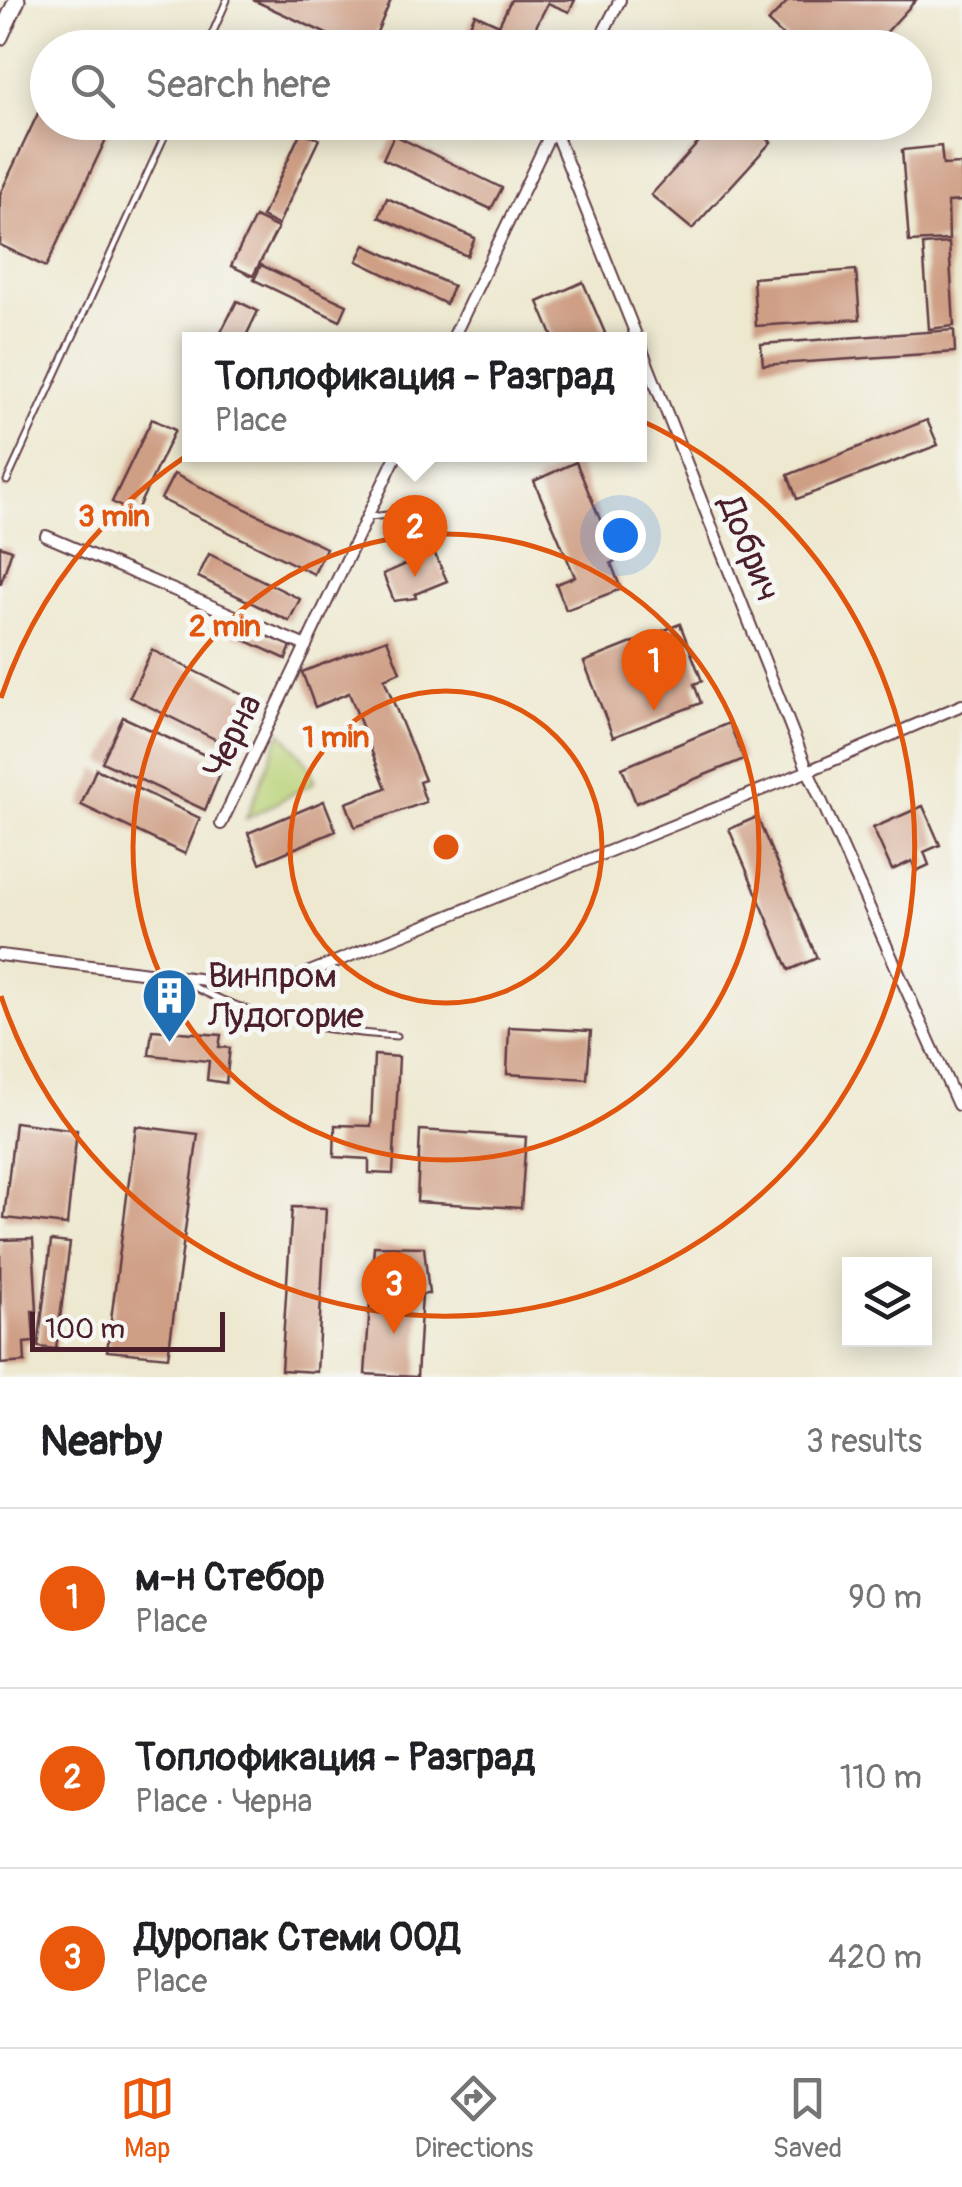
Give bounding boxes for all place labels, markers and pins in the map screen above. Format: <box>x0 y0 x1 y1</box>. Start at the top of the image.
pin: 2 <box>382 494 448 577</box>
pin: 1 <box>622 628 686 711</box>
centre of rings <box>428 829 464 865</box>
place label: Винпром Лудогорие <box>207 954 364 1038</box>
building icon: Винпром Лудогорие <box>139 965 199 1044</box>
pin: 3 <box>362 1252 426 1334</box>

